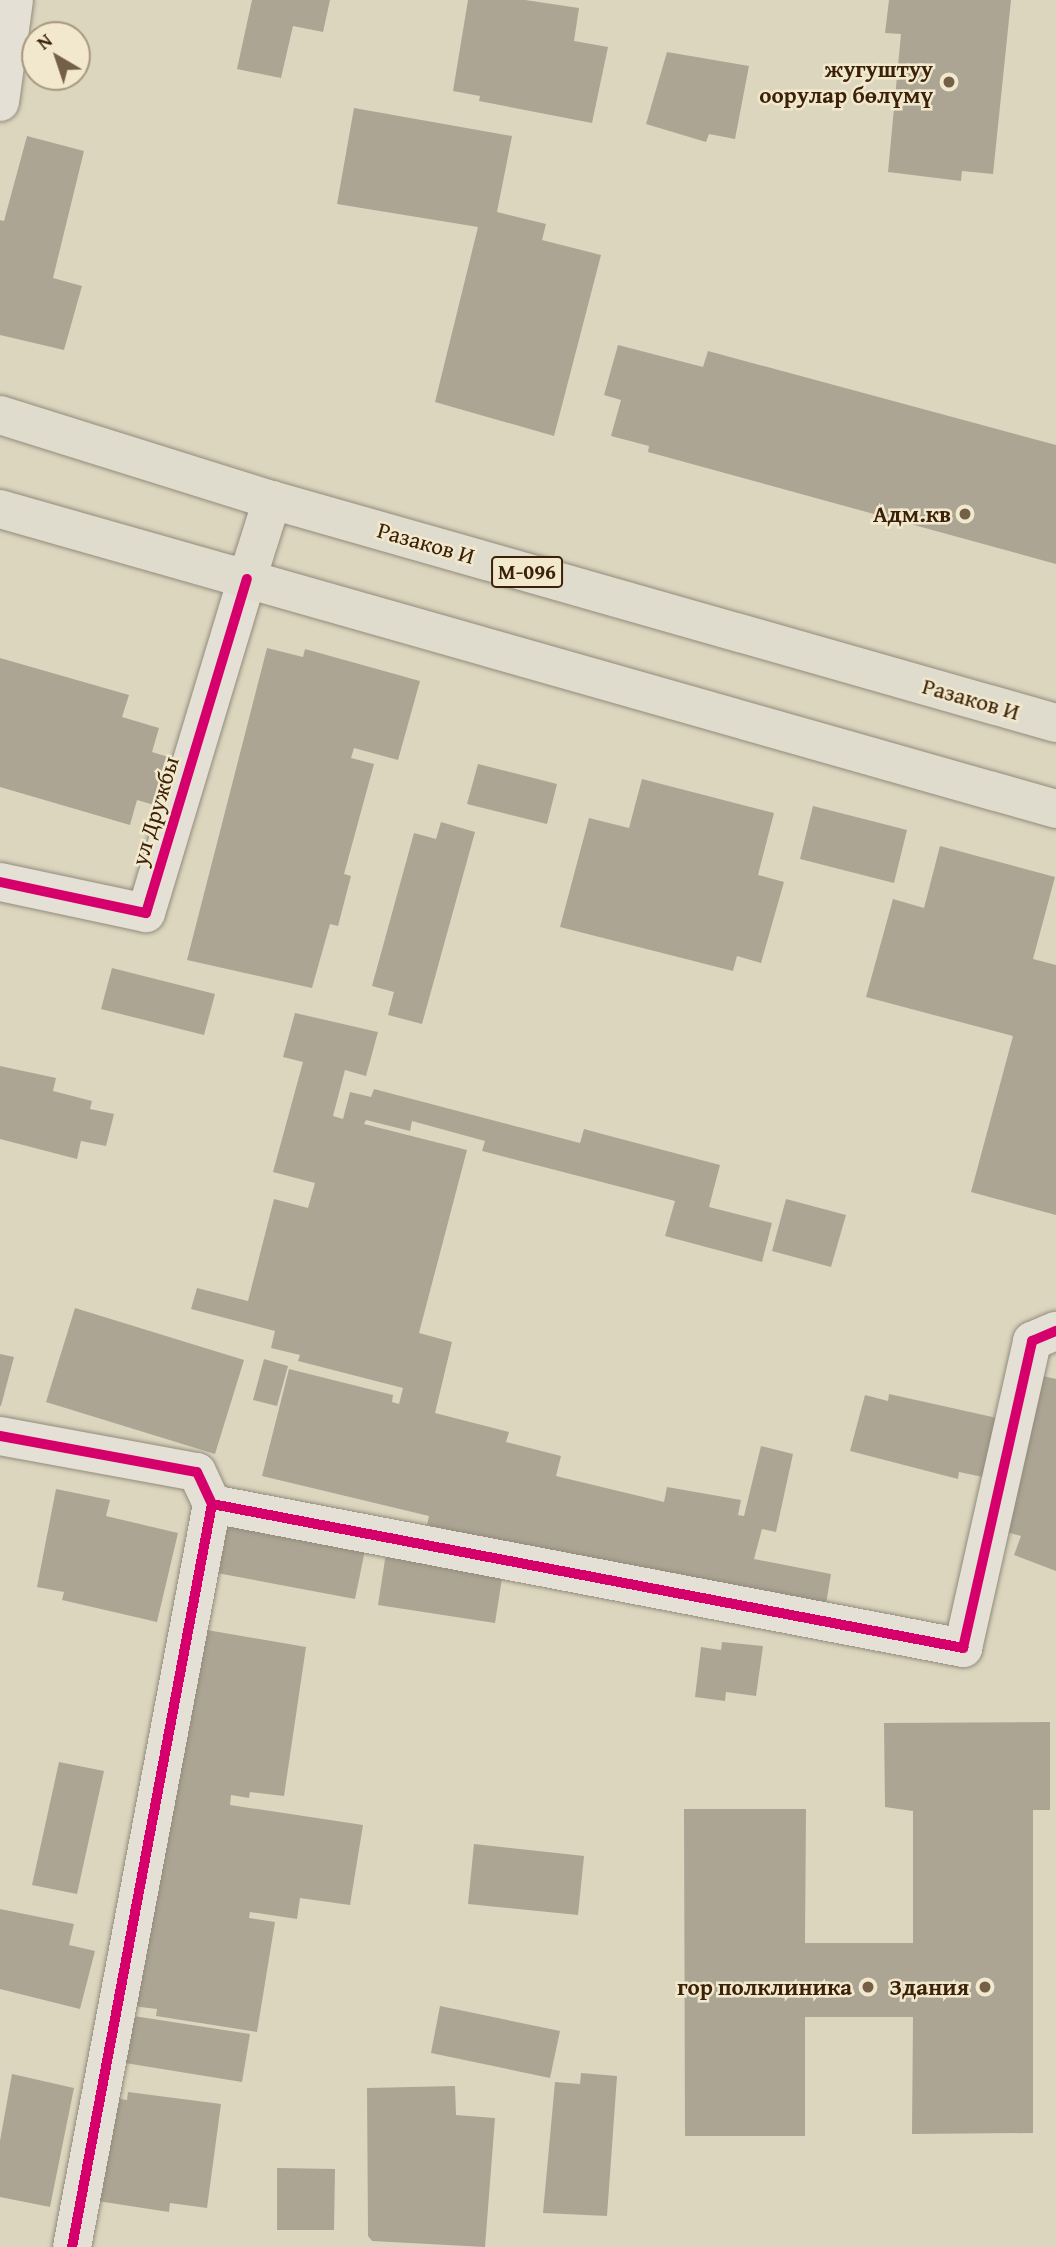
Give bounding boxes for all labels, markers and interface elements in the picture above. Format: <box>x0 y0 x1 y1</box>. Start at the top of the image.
north arrow <box>21 21 91 91</box>
text: N <box>30 26 58 56</box>
place label: жугуштуу оорулар бөлүмү <box>759 55 933 109</box>
marker: жугуштуу оорулар бөлүмү <box>939 72 959 92</box>
place label: Адм.кв <box>873 500 951 528</box>
marker: Адм.кв <box>957 506 973 522</box>
street label: Разаков И <box>374 516 478 570</box>
road number: М-096 <box>490 554 564 590</box>
street label: Разаков И <box>919 672 1023 726</box>
street label: ул Дружбы <box>125 753 185 869</box>
place label: гор полклиника <box>677 1973 852 2001</box>
place label: Здания <box>889 1973 969 2001</box>
marker: гор полклиника <box>858 1977 878 1997</box>
marker: Здания <box>975 1977 995 1997</box>

